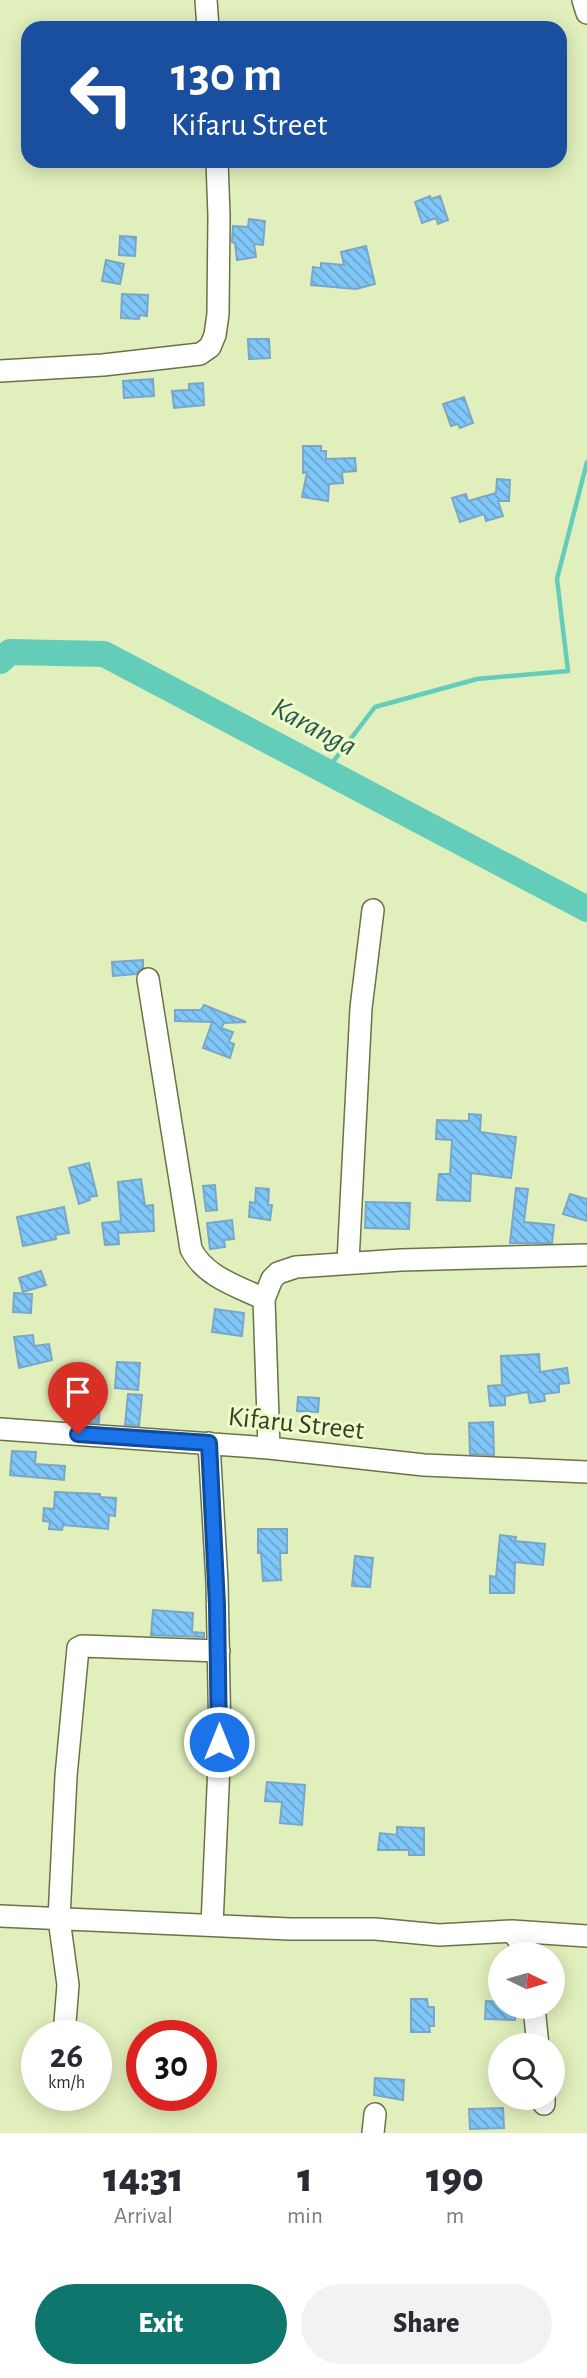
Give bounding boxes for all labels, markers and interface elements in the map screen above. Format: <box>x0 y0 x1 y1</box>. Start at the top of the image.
icon: left <box>56 49 147 140</box>
text: 130 m <box>171 51 282 100</box>
text: Kifaru Street <box>171 109 327 141</box>
water label: Karanga <box>267 692 361 762</box>
pin <box>48 1362 108 1434</box>
icon: arrive <box>59 1373 97 1411</box>
street label: Kifaru Street <box>227 1403 366 1445</box>
position arrow <box>182 1705 256 1779</box>
north arrow <box>488 1942 565 2020</box>
map controls <box>488 1942 565 2110</box>
speed limit sign: 30 <box>126 2020 217 2111</box>
button: search <box>488 2033 565 2110</box>
text: 26 <box>50 2039 83 2074</box>
text: km/h <box>48 2074 85 2092</box>
text: 14:31 <box>103 2157 184 2199</box>
text: 1 <box>297 2157 313 2199</box>
text: 190 <box>426 2157 484 2199</box>
text: Arrival <box>114 2205 173 2228</box>
text: min <box>287 2205 323 2228</box>
text: m <box>446 2205 464 2228</box>
button: Exit <box>35 2284 287 2364</box>
button: Share <box>301 2284 552 2364</box>

